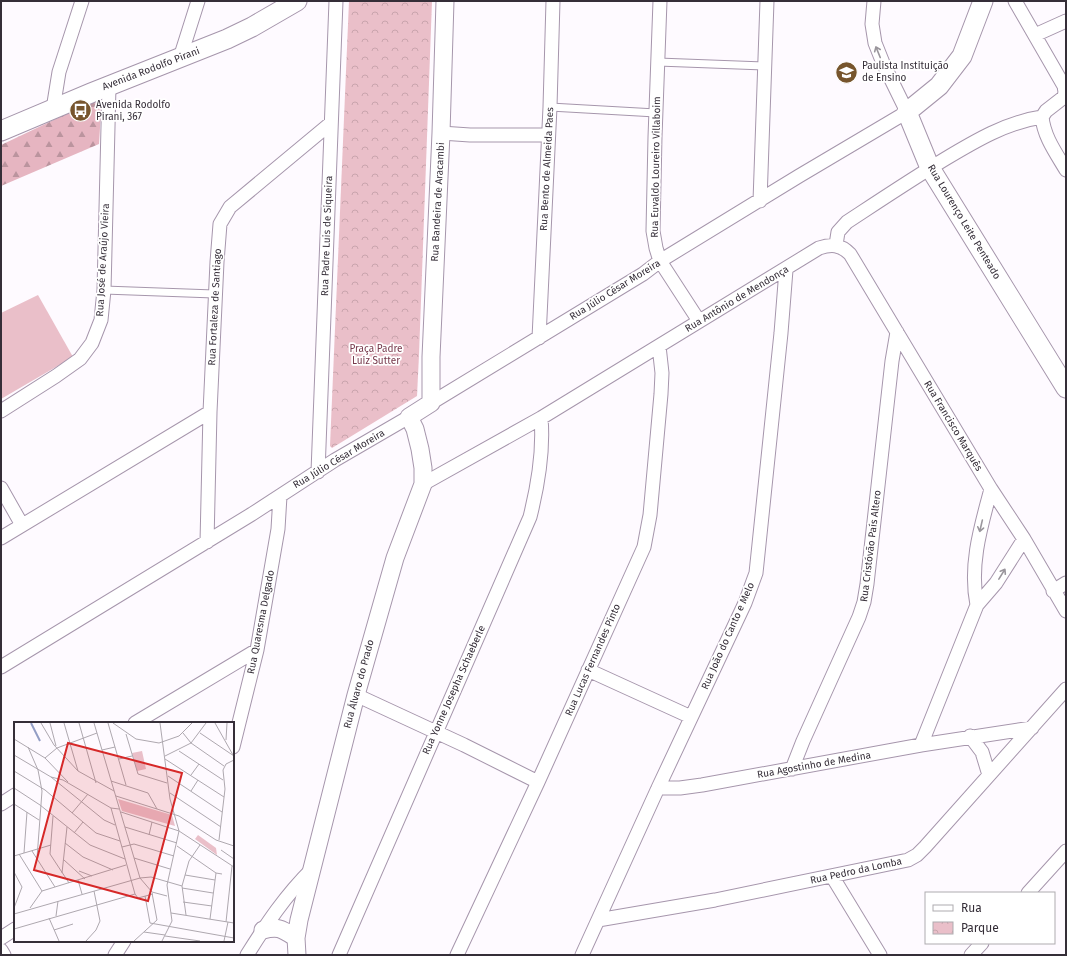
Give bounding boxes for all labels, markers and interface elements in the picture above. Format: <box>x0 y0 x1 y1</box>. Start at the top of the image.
street label: Avenida Rodolfo Pirani <box>101 45 202 93</box>
one-way arrow <box>874 46 882 58</box>
school or university icon: Paulista Instituição de Ensino <box>833 59 859 85</box>
place label: Paulista Instituição de Ensino <box>862 60 949 84</box>
street label: Rua Euvaldo Loureiro Villaboim <box>649 96 663 238</box>
bus stop icon: Avenida Rodolfo Pirani, 367 <box>67 98 93 124</box>
place label: Avenida Rodolfo Pirani, 367 <box>96 99 171 123</box>
street label: Rua Bento de Almeida Paes <box>538 107 556 231</box>
street label: Rua Bandeira de Aracambi <box>429 142 447 262</box>
street label: Rua Lourenço Leite Penteado <box>925 162 1003 282</box>
street label: Rua Padre Luis de Siqueira <box>319 176 335 296</box>
street label: Rua José de Araújo Vieira <box>93 203 112 317</box>
street label: Rua Fortaleza de Santiago <box>206 248 224 366</box>
street label: Rua Júlio César Moreira <box>567 256 663 323</box>
street label: Rua Antônio de Mendonça <box>683 263 791 335</box>
park label: Praça Padre Luiz Sutter <box>349 343 403 367</box>
street label: Rua Francisco Marquês <box>921 379 985 474</box>
street label: Rua Júlio César Moreira <box>290 426 387 491</box>
street label: Rua Cristóvão País Altero <box>857 489 884 603</box>
one-way arrow <box>977 520 985 533</box>
street label: Rua Quaresma Delgado <box>245 569 277 675</box>
one-way arrow <box>997 569 1006 580</box>
street label: Rua João do Canto e Melo <box>699 580 757 691</box>
street label: Rua Lucas Fernandes Pinto <box>563 602 623 718</box>
street label: Rua Yonne Josepha Schaeberle <box>420 624 488 756</box>
street label: Rua Álvaro do Prado <box>339 638 377 730</box>
inset map <box>14 722 234 942</box>
street label: Rua Agostinho de Medina <box>756 749 872 781</box>
street label: Rua Pedro da Lomba <box>809 855 903 887</box>
legend <box>925 892 1055 944</box>
text: Rua <box>961 901 982 915</box>
text: Parque <box>961 921 999 935</box>

